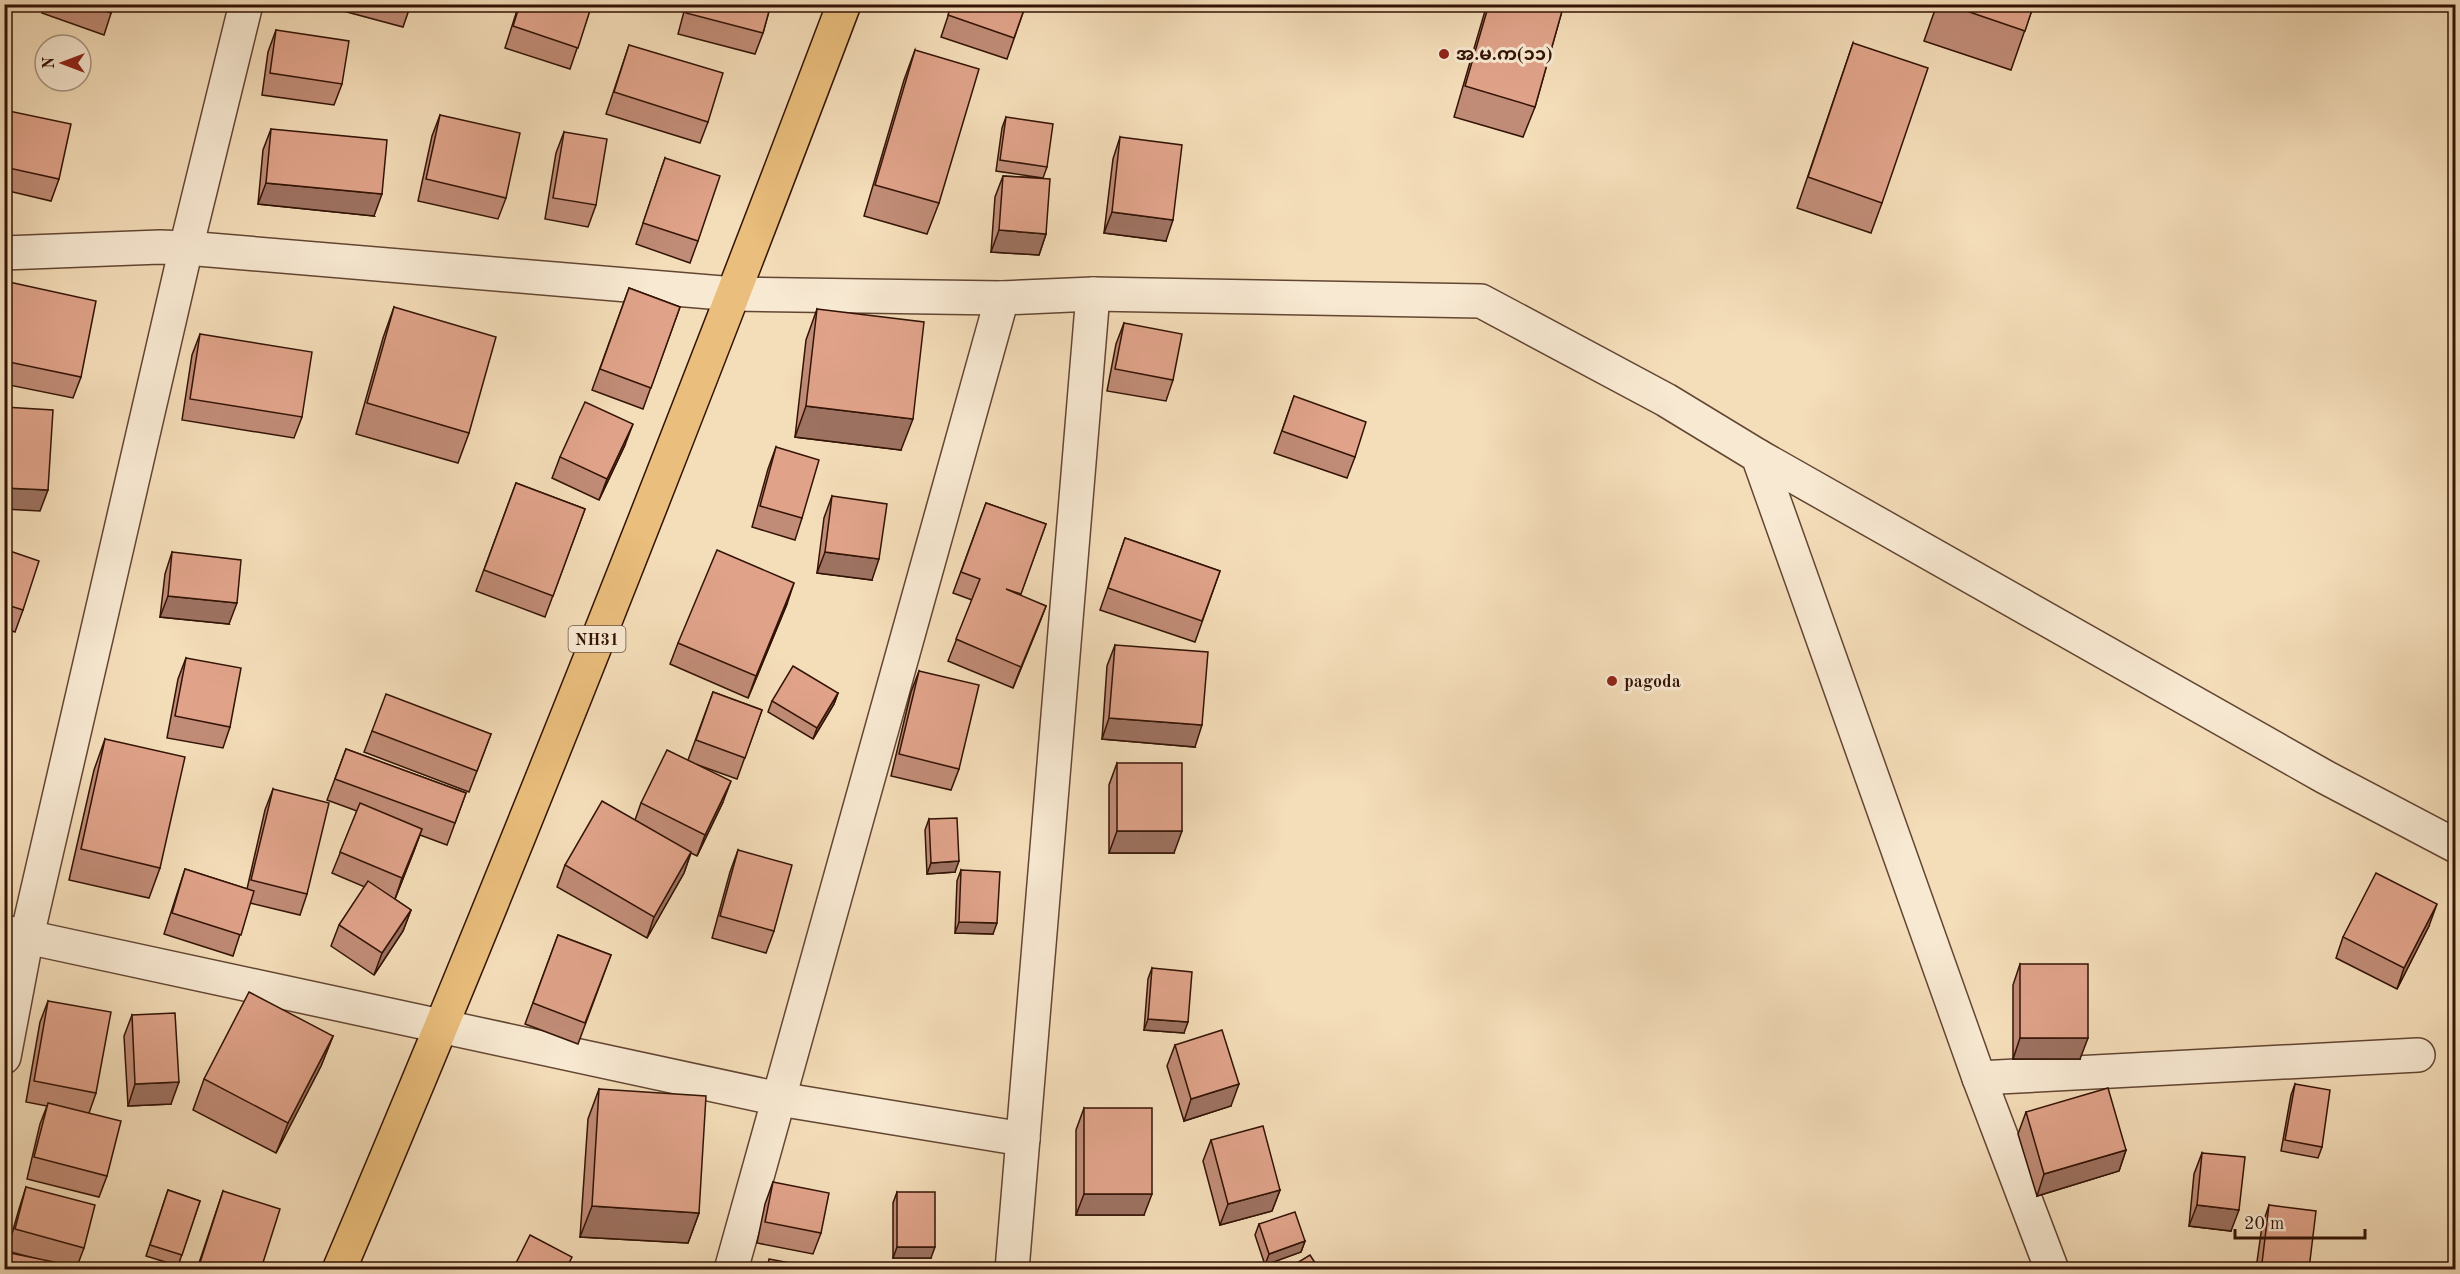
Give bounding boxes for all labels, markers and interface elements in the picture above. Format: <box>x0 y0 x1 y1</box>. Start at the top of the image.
north arrow <box>33 33 93 93</box>
place label: အ.မ.က(၁၁) <box>1456 46 1553 64</box>
marker: အ.မ.က(၁၁) <box>1437 47 1451 61</box>
text: N <box>42 56 58 69</box>
road number: NH31 <box>568 626 626 652</box>
place label: pagoda <box>1624 673 1681 691</box>
marker: pagoda <box>1605 674 1619 688</box>
scale bar <box>2235 1202 2366 1240</box>
text: 20 m <box>2244 1215 2284 1233</box>

